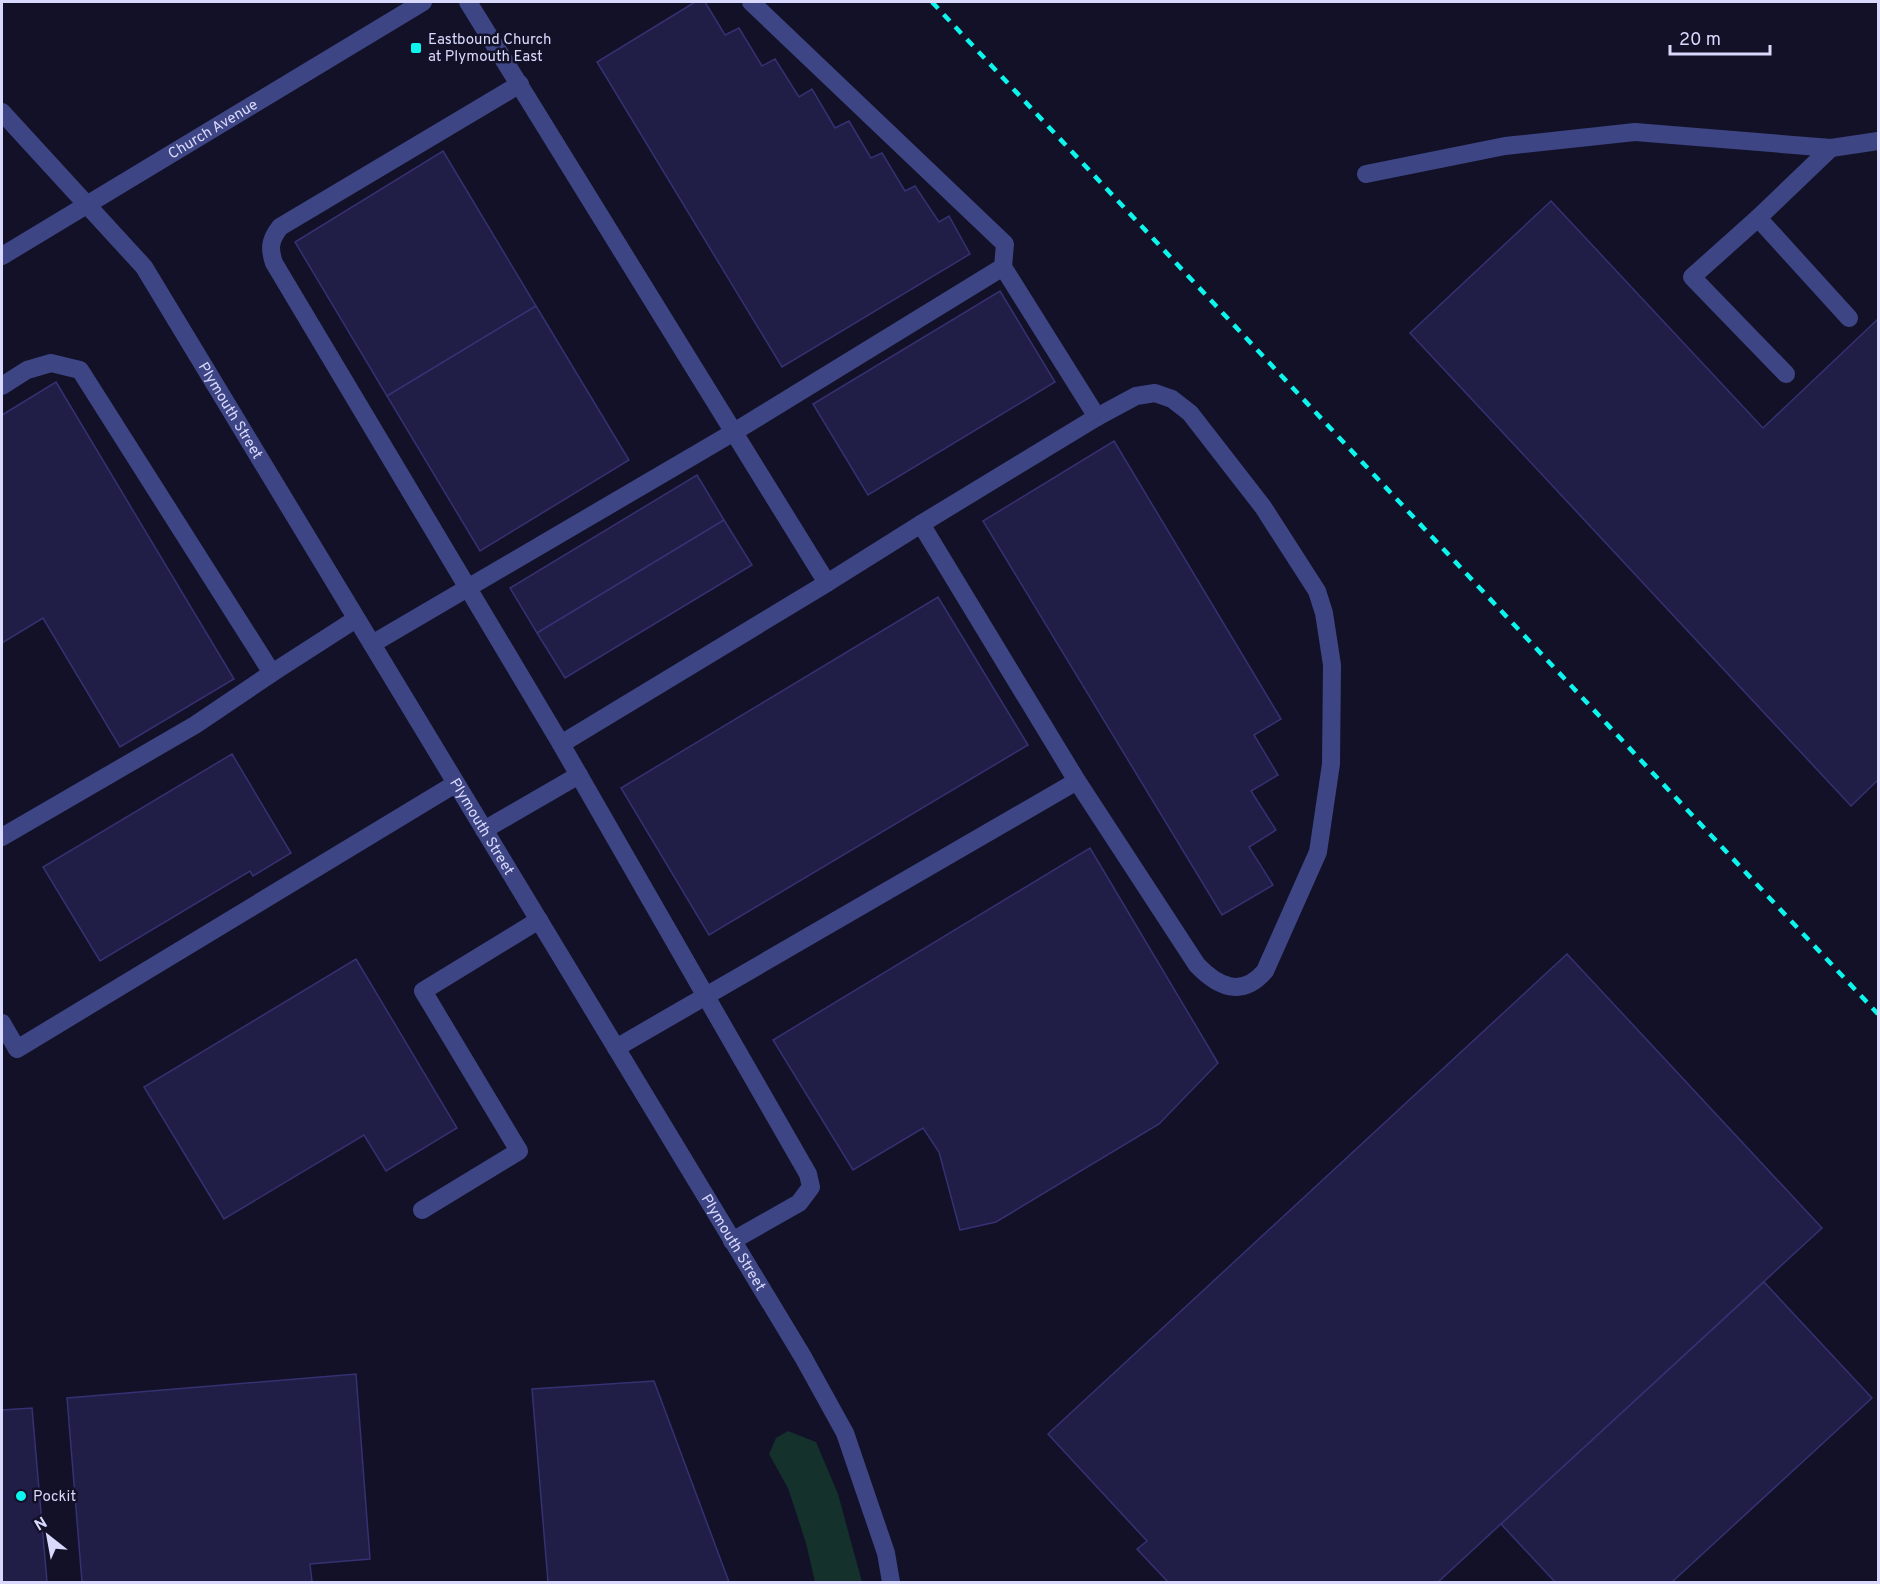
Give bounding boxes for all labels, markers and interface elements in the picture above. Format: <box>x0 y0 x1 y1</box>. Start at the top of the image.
scale bar <box>1670 18 1770 56</box>
text: 20 m <box>1679 29 1721 52</box>
place label: Eastbound Church at Plymouth East <box>428 31 551 67</box>
marker: Eastbound Church at Plymouth East <box>409 41 423 55</box>
street label: Church Avenue <box>165 96 262 164</box>
street label: Plymouth Street <box>193 359 266 463</box>
street label: Plymouth Street <box>444 775 518 879</box>
street label: Plymouth Street <box>696 1191 769 1295</box>
place label: Pockit <box>33 1488 76 1507</box>
marker: Pockit <box>14 1489 28 1503</box>
north arrow <box>18 1506 78 1566</box>
text: N <box>31 1513 51 1536</box>

